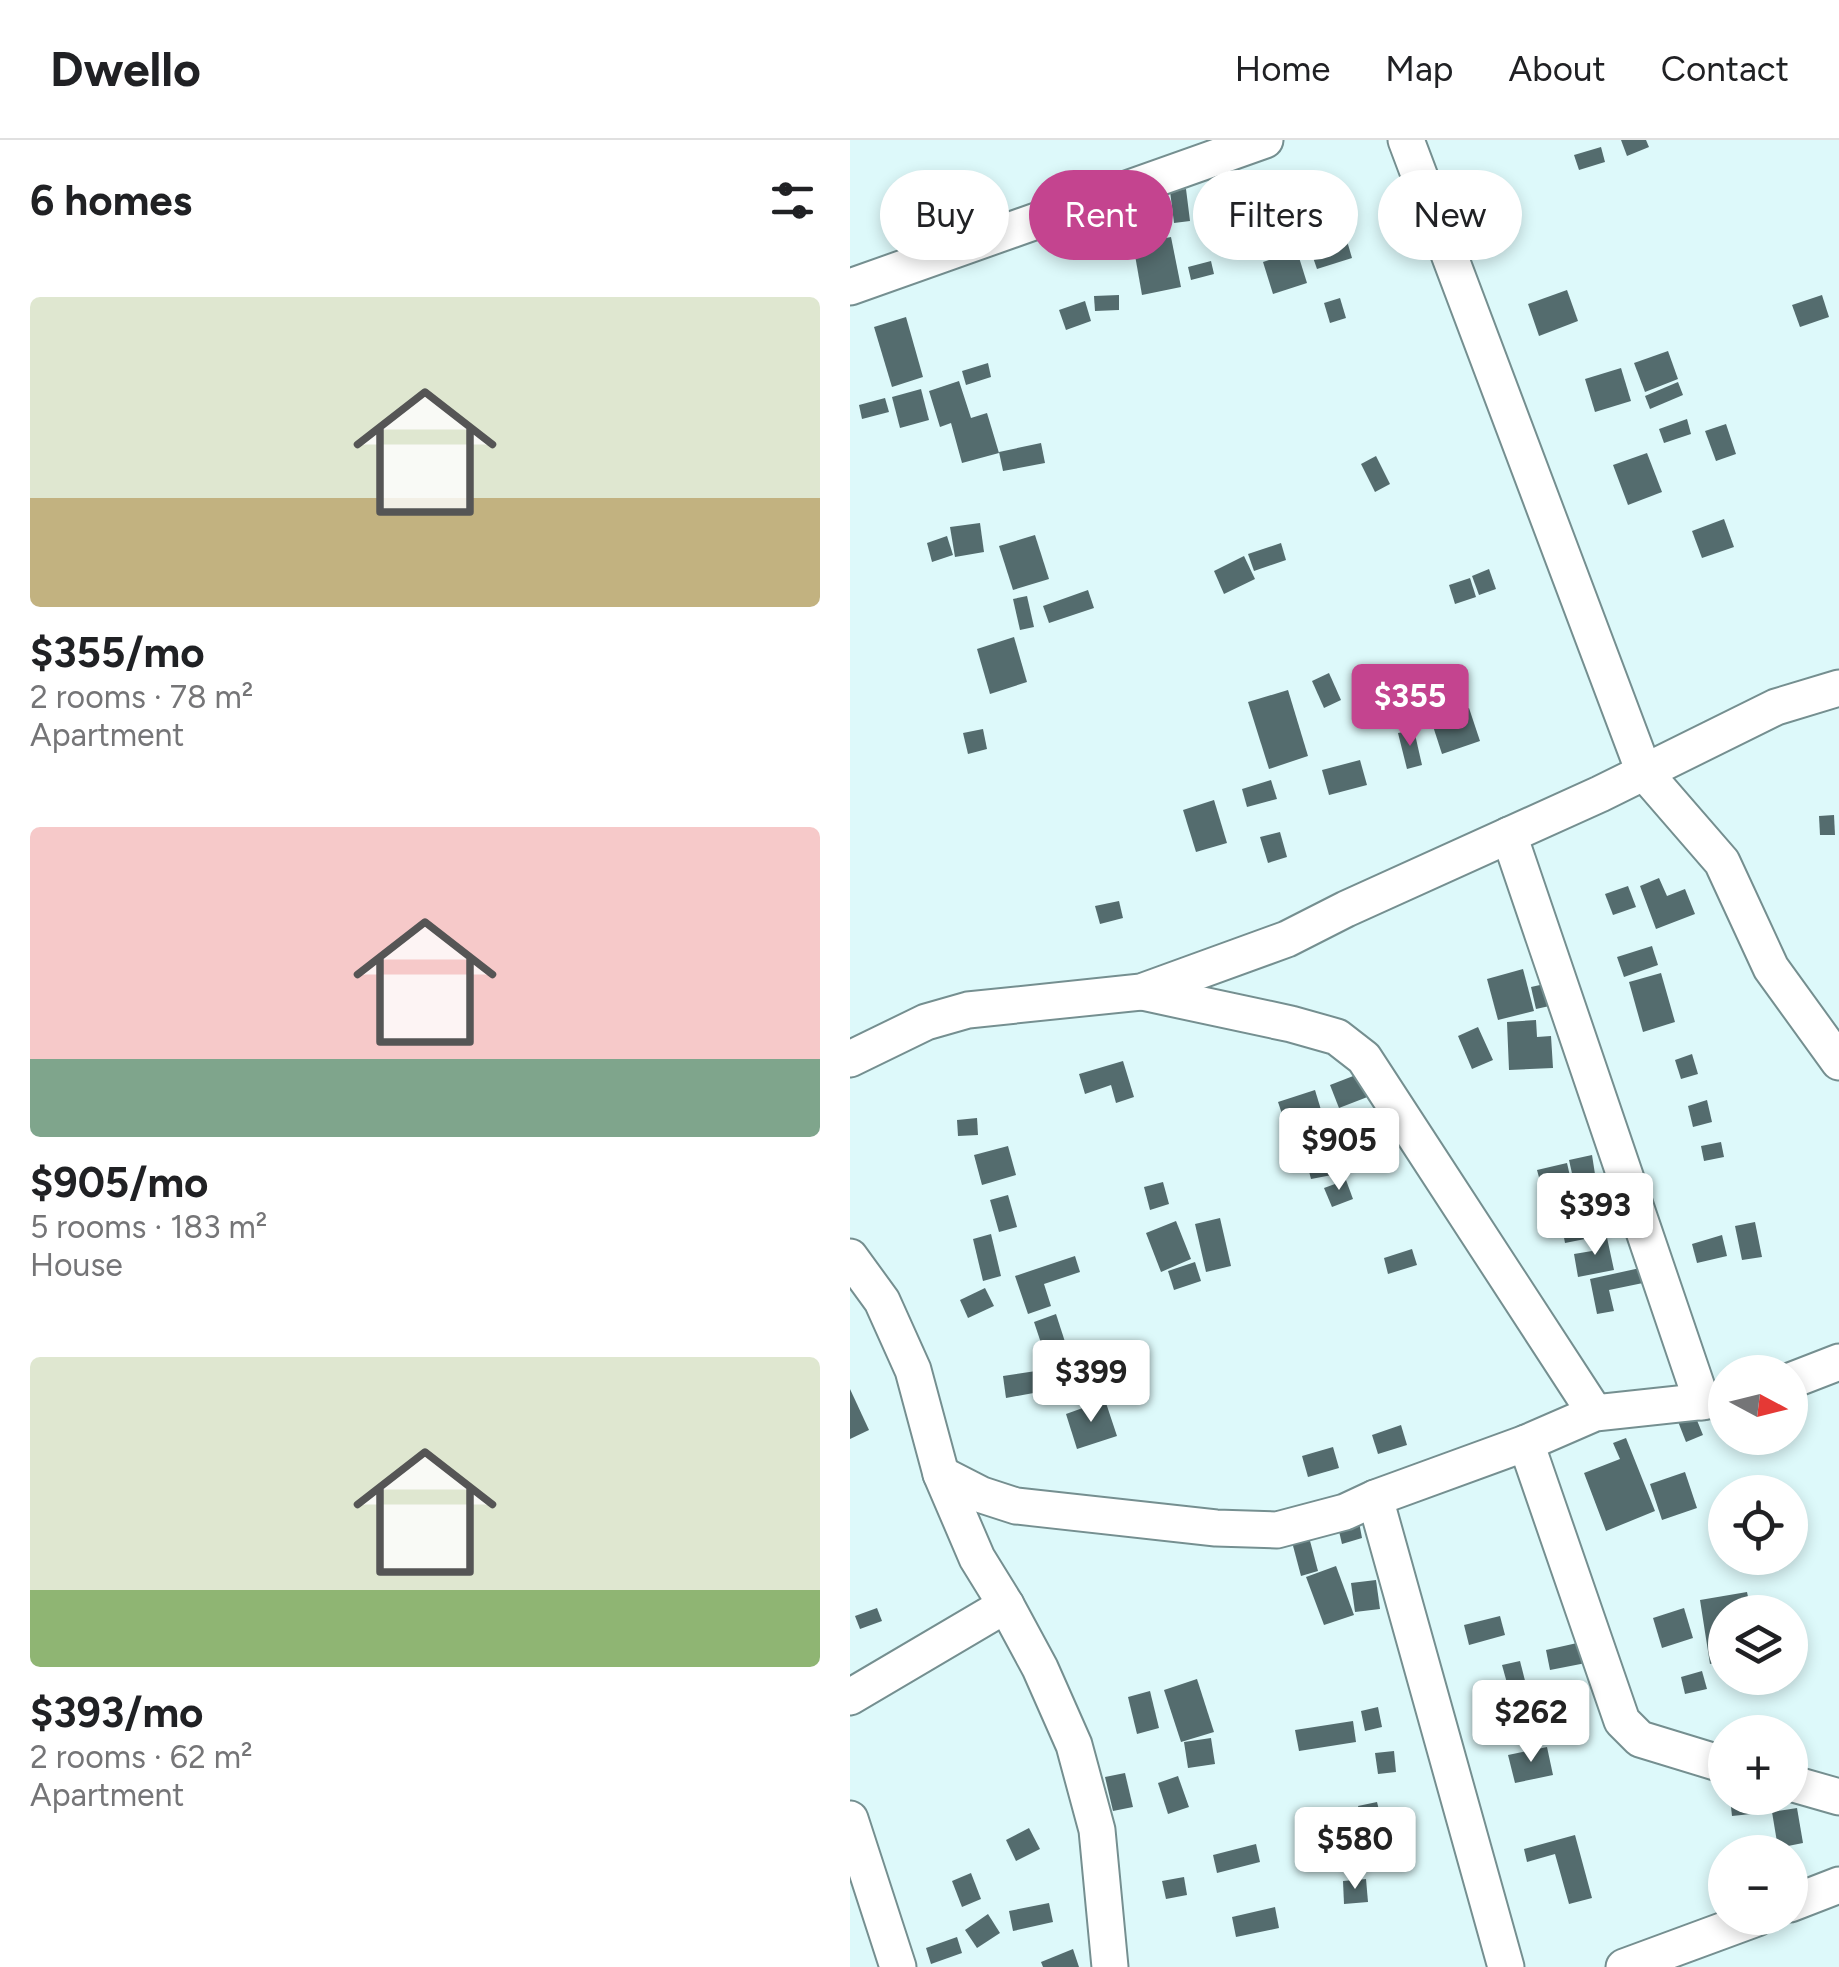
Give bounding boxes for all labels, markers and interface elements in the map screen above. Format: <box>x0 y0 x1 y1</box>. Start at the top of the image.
text: Dwello <box>50 40 201 98</box>
text: Home <box>1235 48 1330 90</box>
text: Map <box>1385 48 1454 90</box>
text: About <box>1509 48 1606 90</box>
text: Contact <box>1661 48 1789 90</box>
chip: Buy <box>880 170 1009 260</box>
chip: Rent <box>1029 170 1173 260</box>
chip: Filters <box>1193 170 1358 260</box>
chip: New <box>1378 170 1522 260</box>
icon: filters <box>765 173 820 228</box>
text: 6 homes <box>30 175 192 226</box>
icon: home <box>335 362 515 542</box>
text: $355/mo <box>30 627 205 678</box>
pin: $355 <box>1351 664 1469 749</box>
text: $355 <box>1374 677 1446 715</box>
text: 2 rooms · 78 m² <box>30 678 253 716</box>
text: Apartment <box>30 716 184 754</box>
icon: home <box>335 892 515 1072</box>
pin: $905 <box>1280 1108 1398 1193</box>
text: $905 <box>1301 1121 1377 1159</box>
text: $905/mo <box>30 1157 208 1208</box>
pin: $393 <box>1536 1173 1654 1258</box>
text: $393 <box>1559 1186 1631 1224</box>
text: 5 rooms · 183 m² <box>30 1208 267 1246</box>
text: House <box>30 1246 123 1284</box>
pin: $399 <box>1032 1340 1150 1425</box>
text: $399 <box>1055 1353 1127 1391</box>
north arrow <box>1708 1355 1808 1455</box>
map controls <box>1708 1355 1808 1935</box>
icon: home <box>335 1422 515 1602</box>
button: locate <box>1708 1475 1808 1575</box>
button: layers <box>1708 1595 1808 1695</box>
pin: $262 <box>1472 1680 1590 1765</box>
text: $393/mo <box>30 1687 204 1738</box>
text: $262 <box>1494 1693 1568 1731</box>
button: + <box>1708 1715 1808 1815</box>
text: 2 rooms · 62 m² <box>30 1738 253 1776</box>
text: Apartment <box>30 1776 184 1814</box>
pin: $580 <box>1296 1807 1414 1892</box>
text: $580 <box>1317 1820 1393 1858</box>
button: − <box>1708 1835 1808 1935</box>

